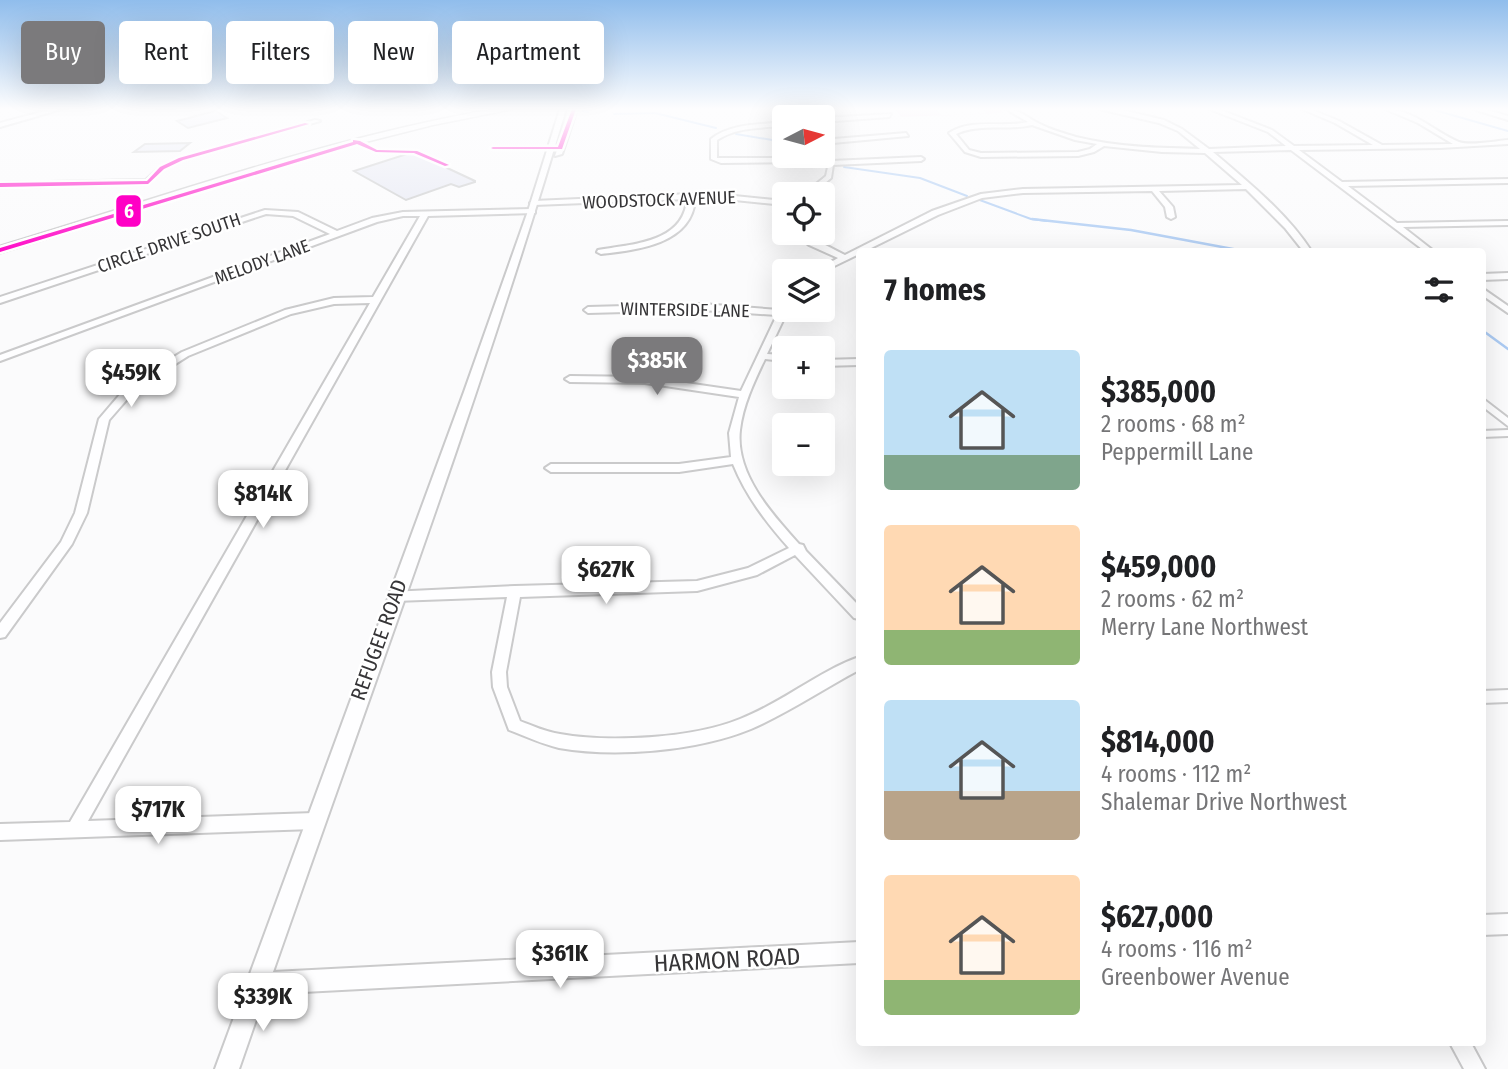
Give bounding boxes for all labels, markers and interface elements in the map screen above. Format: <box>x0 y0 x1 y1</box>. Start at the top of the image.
chip: Buy <box>21 21 105 84</box>
chip: Rent <box>119 21 212 84</box>
chip: Filters <box>226 21 334 84</box>
chip: New <box>348 21 438 84</box>
chip: Apartment <box>452 21 604 84</box>
north arrow <box>772 105 835 168</box>
map controls <box>772 105 835 476</box>
button: locate <box>772 182 835 245</box>
street label: WOODSTOCK AVENUE <box>582 186 736 214</box>
line badge: 6 <box>115 194 142 228</box>
text: 6 <box>124 200 134 223</box>
street label: CIRCLE DRIVE SOUTH <box>94 208 244 278</box>
street label: MELODY LANE <box>211 235 313 289</box>
button: layers <box>772 259 835 322</box>
icon: filters <box>1420 271 1458 309</box>
text: 7 homes <box>884 272 986 308</box>
street label: WINTERSIDE LANE <box>620 298 750 322</box>
button: + <box>772 336 835 399</box>
pin: $385K <box>608 338 706 397</box>
text: $385K <box>627 346 687 374</box>
pin: $459K <box>82 350 180 409</box>
text: $459K <box>101 358 161 386</box>
text: $385,000 <box>1101 374 1216 410</box>
icon: home <box>940 378 1024 462</box>
text: 2 rooms · 68 m² <box>1101 410 1246 438</box>
button: − <box>772 413 835 476</box>
text: Peppermill Lane <box>1101 438 1253 466</box>
pin: $814K <box>214 470 312 530</box>
text: $814K <box>234 479 292 507</box>
pin: $627K <box>557 546 655 606</box>
text: $459,000 <box>1101 549 1216 585</box>
icon: home <box>940 553 1024 637</box>
text: $627K <box>578 555 634 583</box>
street label: REFUGEE ROAD <box>345 576 413 704</box>
text: 2 rooms · 62 m² <box>1101 585 1244 613</box>
text: Merry Lane Northwest <box>1101 613 1308 641</box>
text: $814,000 <box>1101 724 1215 760</box>
icon: home <box>940 728 1024 812</box>
text: 4 rooms · 112 m² <box>1101 760 1251 788</box>
pin: $717K <box>109 786 207 846</box>
text: Shalemar Drive Northwest <box>1101 788 1347 816</box>
text: $717K <box>131 795 185 823</box>
text: $627,000 <box>1101 899 1213 935</box>
icon: home <box>940 903 1024 987</box>
pin: $361K <box>511 930 609 990</box>
text: 4 rooms · 116 m² <box>1101 935 1253 963</box>
text: $361K <box>532 939 588 967</box>
street label: HARMON ROAD <box>653 942 801 978</box>
text: Greenbower Avenue <box>1101 963 1290 991</box>
pin: $339K <box>214 974 312 1033</box>
text: $339K <box>234 982 292 1010</box>

